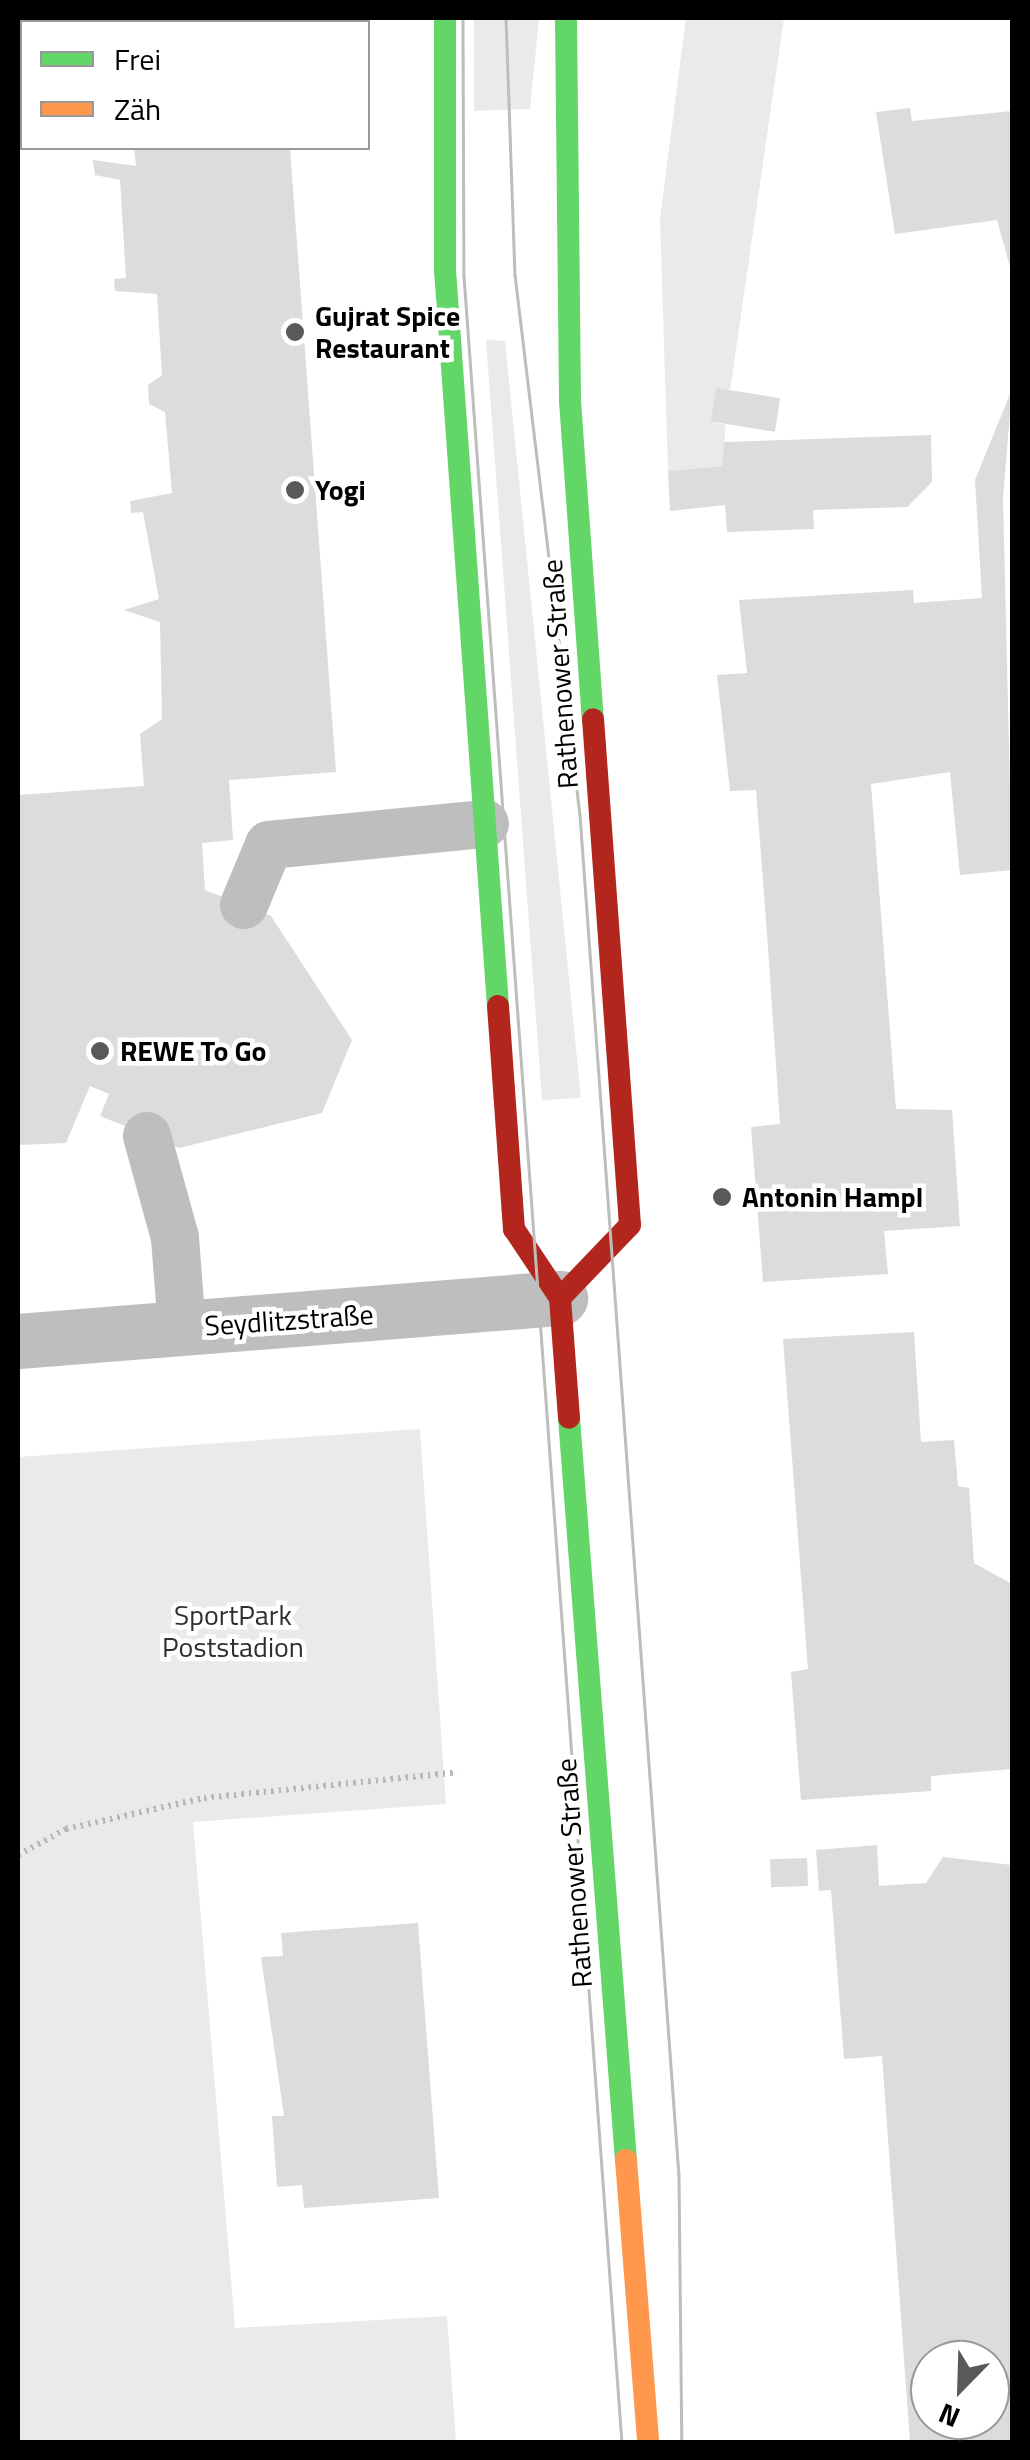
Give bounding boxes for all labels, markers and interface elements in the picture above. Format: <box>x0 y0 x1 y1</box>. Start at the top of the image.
legend <box>20 20 370 150</box>
text: Frei <box>114 36 161 82</box>
text: Zäh <box>114 86 161 132</box>
place label: Gujrat Spice Restaurant <box>315 299 460 365</box>
marker: Gujrat Spice Restaurant <box>284 321 306 343</box>
place label: Yogi <box>315 473 366 507</box>
marker: Yogi <box>284 479 306 501</box>
street label: Rathenower Straße <box>535 558 585 790</box>
place label: REWE To Go <box>120 1034 266 1068</box>
marker: REWE To Go <box>89 1040 111 1062</box>
place label: Antonin Hampl <box>742 1180 923 1214</box>
marker: Antonin Hampl <box>711 1186 733 1208</box>
street label: Seydlitzstraße <box>203 1297 375 1343</box>
park label: SportPark Poststadion <box>162 1598 304 1664</box>
street label: Rathenower Straße <box>549 1757 599 1989</box>
north arrow <box>910 2340 1010 2440</box>
text: N <box>932 2393 966 2440</box>

